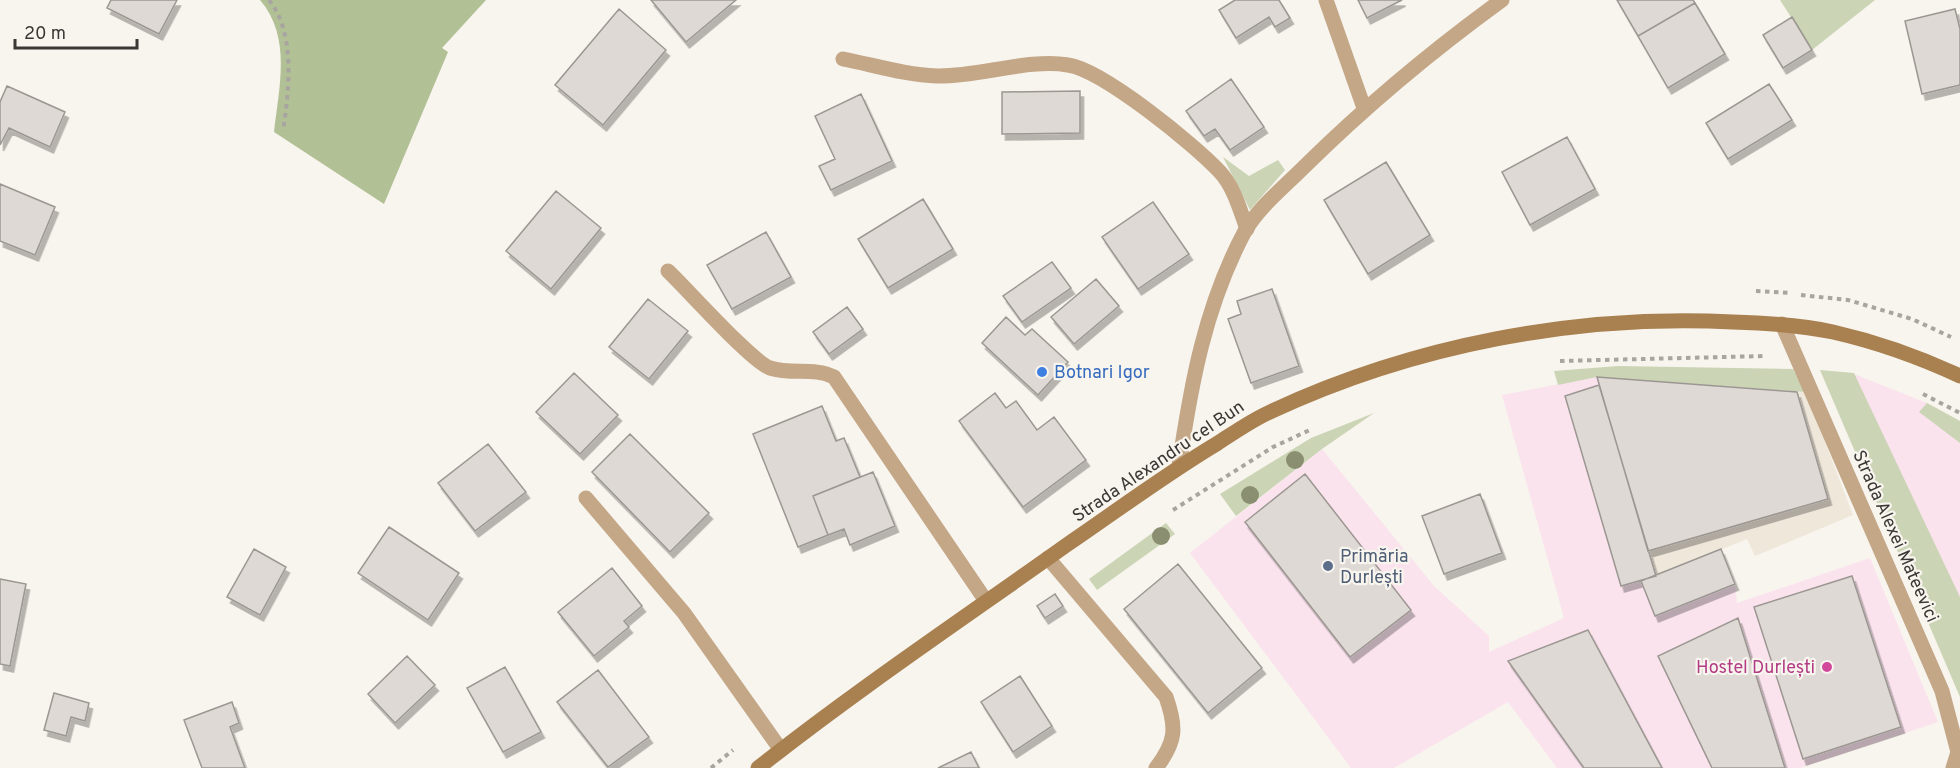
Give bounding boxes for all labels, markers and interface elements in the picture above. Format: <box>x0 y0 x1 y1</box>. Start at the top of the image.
scale bar <box>15 12 136 50</box>
text: 20 m <box>24 23 66 46</box>
place label: Botnari Igor <box>1054 362 1150 385</box>
marker: Botnari Igor <box>1035 365 1049 379</box>
street label: Strada Alexandru cel Bun <box>1068 396 1249 528</box>
street label: Strada Alexei Mateevici <box>1846 447 1943 626</box>
place label: Primăria Durlești <box>1340 546 1409 590</box>
marker: Primăria Durlești <box>1321 559 1335 573</box>
place label: Hostel Durlești <box>1696 657 1815 680</box>
marker: Hostel Durlești <box>1820 660 1834 674</box>

